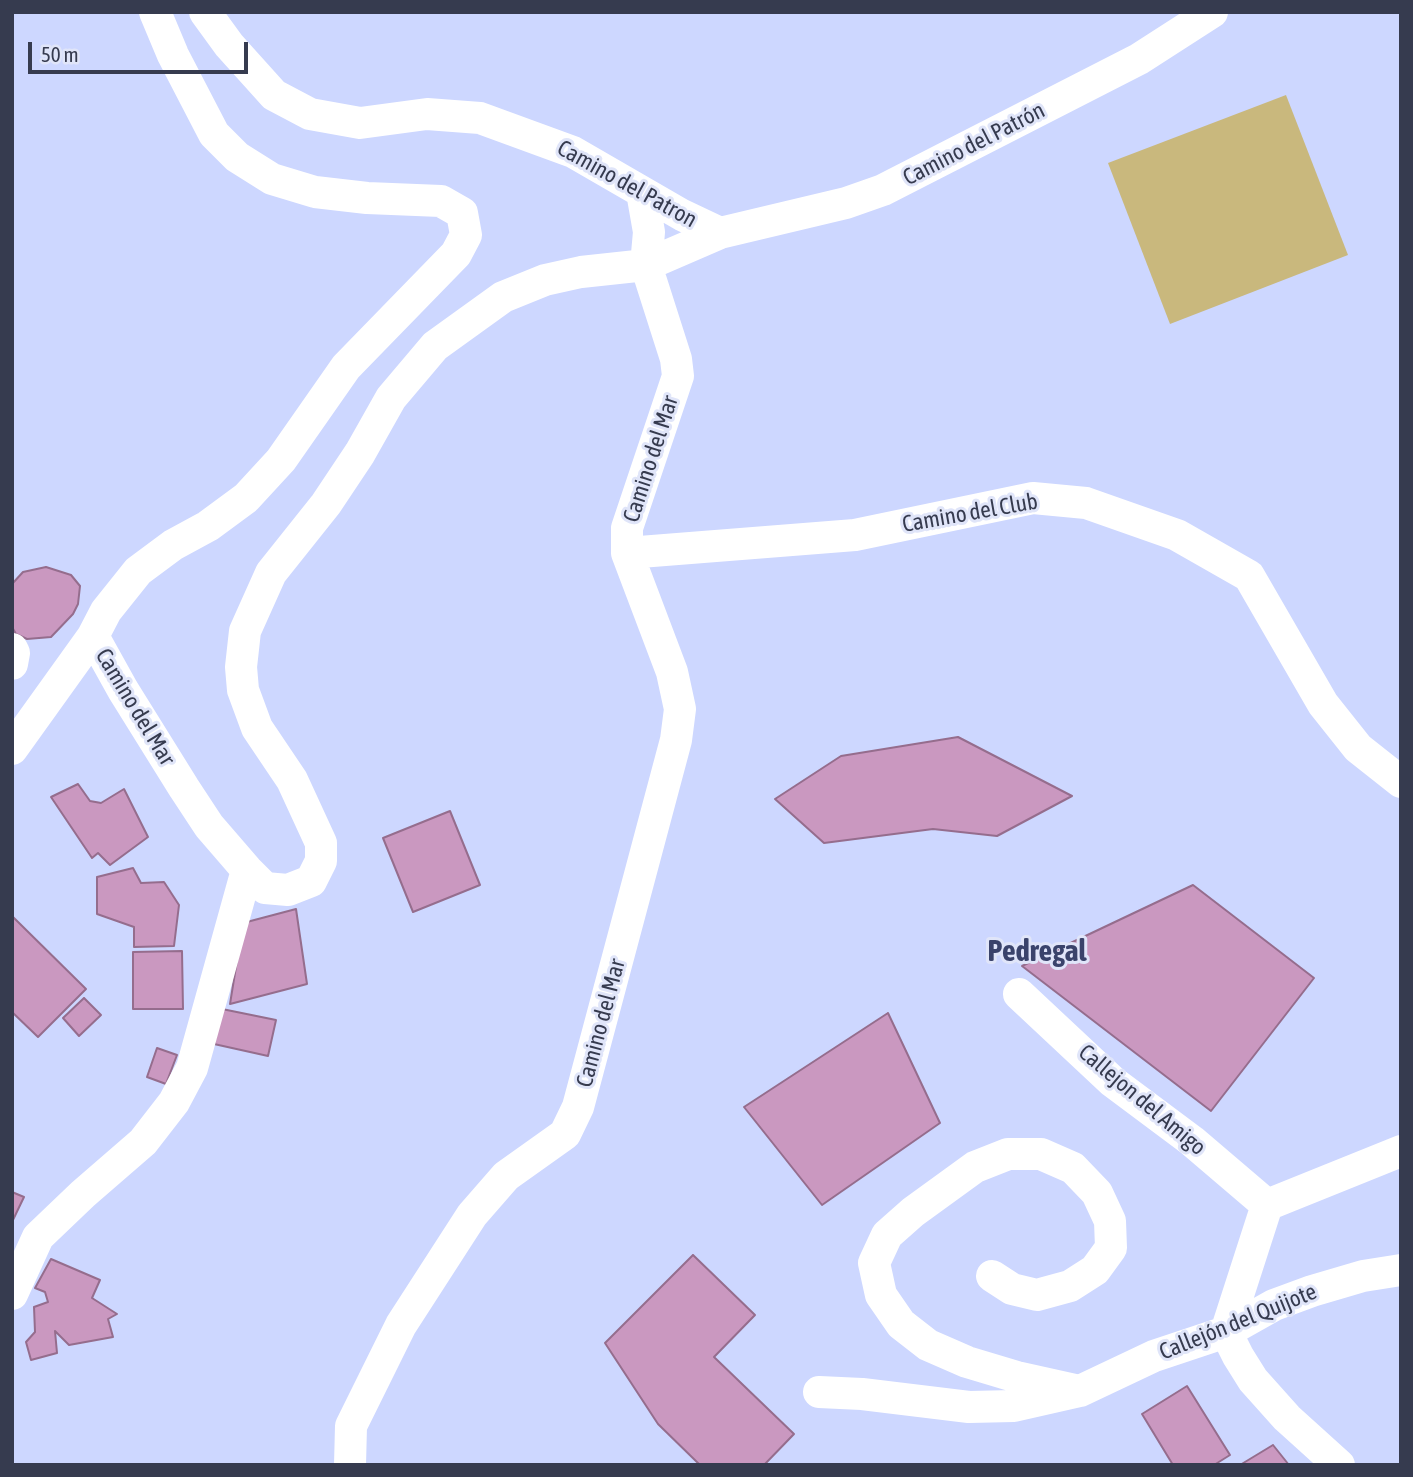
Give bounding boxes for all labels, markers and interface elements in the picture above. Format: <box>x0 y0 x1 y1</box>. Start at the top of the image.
scale bar <box>32 28 252 72</box>
text: 50 m <box>41 42 79 66</box>
street label: Camino del Patrón <box>898 96 1050 192</box>
street label: Camino del Patron <box>552 134 702 234</box>
street label: Camino del Mar <box>618 392 684 526</box>
street label: Camino del Club <box>900 488 1040 538</box>
street label: Camino del Mar <box>89 644 181 770</box>
district label: Pedregal <box>988 934 1086 970</box>
street label: Camino del Mar <box>571 956 631 1090</box>
street label: Callejon del Amigo <box>1073 1039 1211 1161</box>
street label: Callejón del Quijote <box>1155 1278 1321 1366</box>

